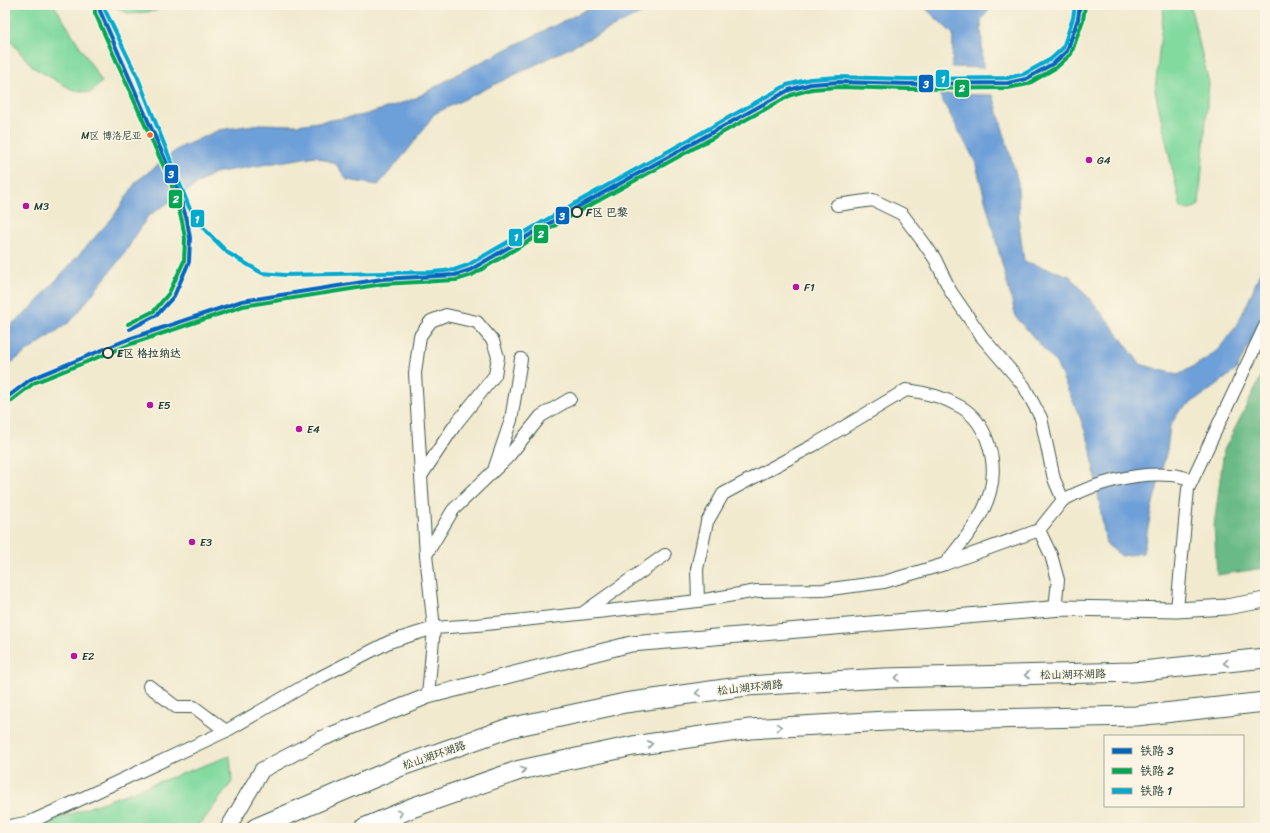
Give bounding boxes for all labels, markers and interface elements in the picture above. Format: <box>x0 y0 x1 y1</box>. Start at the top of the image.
line badge: 1 <box>935 69 950 88</box>
text: 1 <box>941 70 946 89</box>
line badge: 3 <box>918 74 934 93</box>
text: 3 <box>922 75 930 94</box>
line badge: 2 <box>954 79 970 98</box>
text: 2 <box>958 79 966 98</box>
place label: M区 博洛尼亚 <box>81 127 142 145</box>
marker: M区 博洛尼亚 <box>145 130 155 140</box>
place label: G4 <box>1097 151 1111 170</box>
marker: G4 <box>1084 155 1094 165</box>
line badge: 3 <box>164 164 179 184</box>
text: 3 <box>167 165 175 184</box>
line badge: 2 <box>168 189 183 209</box>
text: 2 <box>172 190 180 209</box>
place label: M3 <box>34 197 49 216</box>
marker: M3 <box>21 201 31 211</box>
place label: F区 巴黎 <box>585 203 628 222</box>
line badge: 3 <box>555 206 570 225</box>
marker: F区 巴黎 <box>571 206 583 218</box>
text: 3 <box>558 207 566 226</box>
line badge: 1 <box>190 209 205 228</box>
text: 1 <box>195 210 200 229</box>
line badge: 2 <box>533 224 549 244</box>
text: 2 <box>537 225 545 244</box>
line badge: 1 <box>508 228 523 247</box>
text: 1 <box>514 228 519 247</box>
place label: F1 <box>804 278 815 297</box>
marker: F1 <box>791 282 801 292</box>
place label: E区 格拉纳达 <box>117 344 181 363</box>
marker: E区 格拉纳达 <box>102 347 114 359</box>
place label: E5 <box>158 396 171 415</box>
marker: E5 <box>145 400 155 410</box>
place label: E4 <box>307 420 320 439</box>
marker: E4 <box>294 424 304 434</box>
place label: E3 <box>200 533 212 552</box>
marker: E3 <box>187 537 197 547</box>
place label: E2 <box>82 647 95 666</box>
marker: E2 <box>69 651 79 661</box>
one-way arrow <box>1223 658 1229 667</box>
street label: 松山湖环湖路 <box>1040 664 1106 685</box>
one-way arrow <box>1024 671 1030 679</box>
one-way arrow <box>894 674 900 682</box>
street label: 松山湖环湖路 <box>716 675 784 700</box>
one-way arrow <box>695 688 701 697</box>
one-way arrow <box>776 723 782 732</box>
legend <box>1104 735 1244 807</box>
street label: 松山湖环湖路 <box>400 736 468 775</box>
one-way arrow <box>647 740 653 749</box>
text: 铁路 3 <box>1140 740 1174 762</box>
text: 铁路 2 <box>1140 760 1174 782</box>
one-way arrow <box>519 766 526 775</box>
text: 铁路 1 <box>1140 780 1172 802</box>
one-way arrow <box>396 810 404 818</box>

